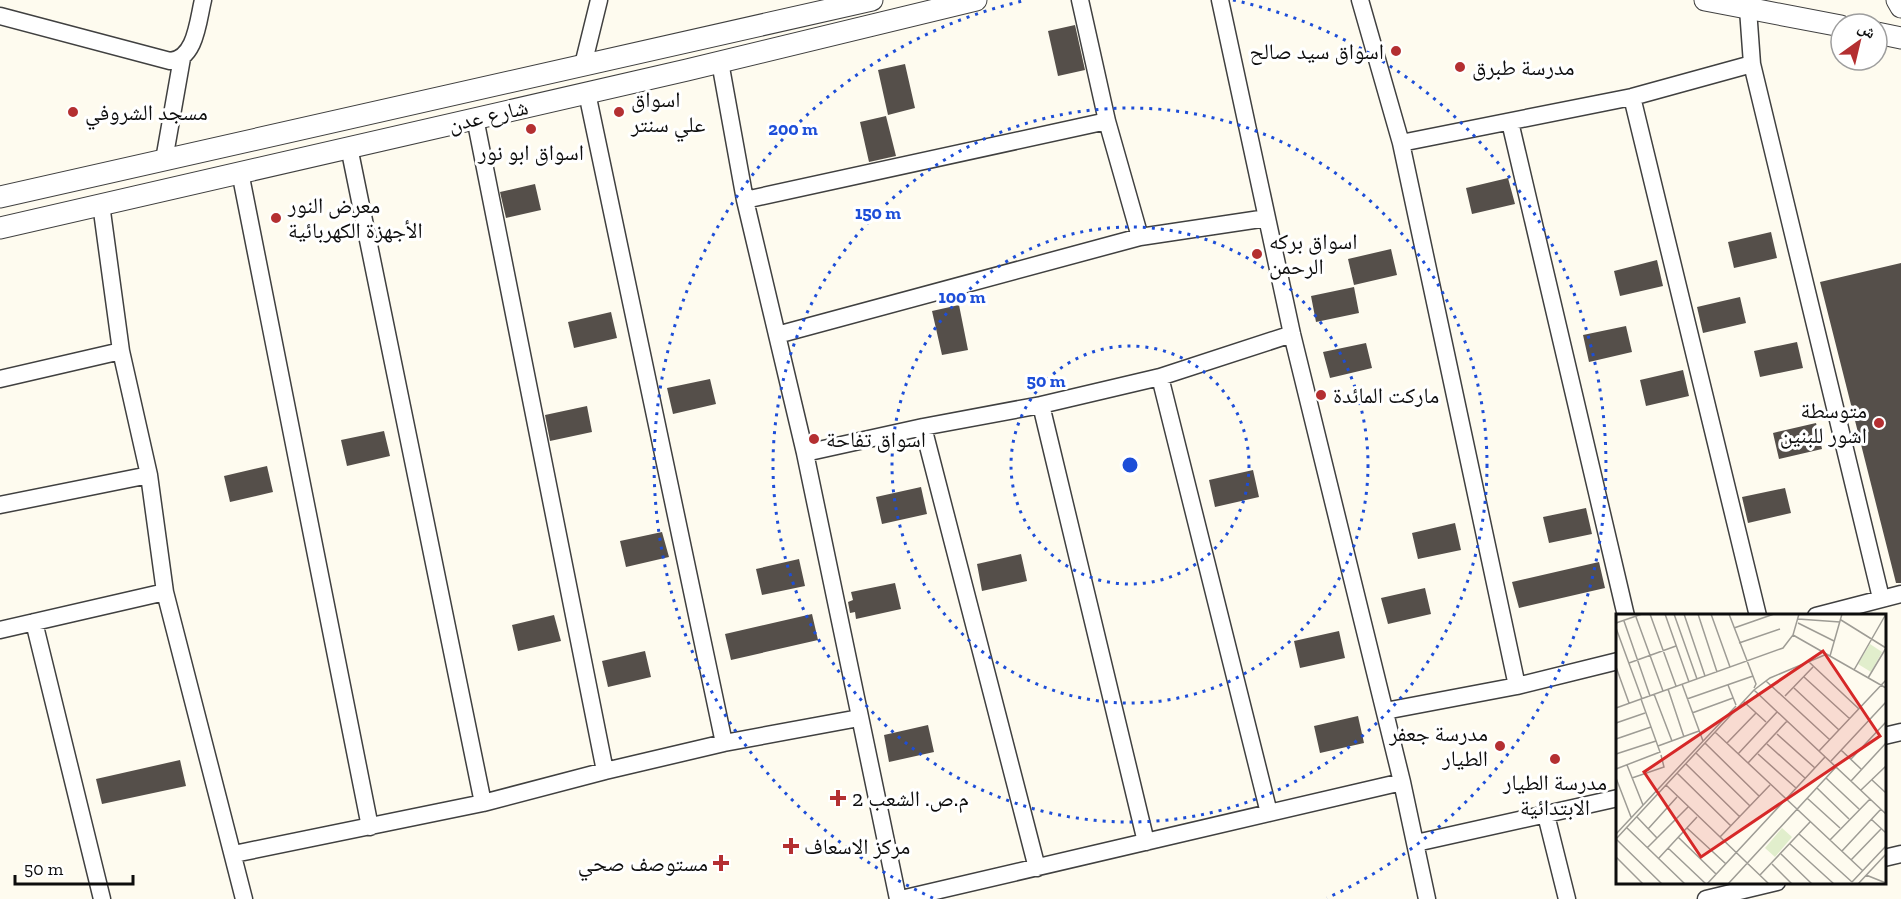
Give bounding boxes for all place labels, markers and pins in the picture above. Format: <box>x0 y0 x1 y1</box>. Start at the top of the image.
place label: اسواق سيد صالح <box>1250 38 1384 65</box>
marker: اسواق سيد صالح <box>1389 44 1403 58</box>
place label: مدرسة طبرق <box>1472 54 1574 81</box>
marker: مدرسة طبرق <box>1453 60 1467 74</box>
place label: اسواق علي سنتر <box>630 86 705 142</box>
place label: مسجد الشروفي <box>85 99 208 130</box>
marker: مسجد الشروفي <box>66 105 80 119</box>
marker: اسواق علي سنتر <box>612 105 626 119</box>
marker: اسواق ابو نور <box>524 122 538 136</box>
place label: اسواق ابو نور <box>477 139 584 166</box>
place label: معرض النور الأجهزة الكهربائية <box>287 192 423 244</box>
marker: معرض النور الأجهزة الكهربائية <box>269 211 283 225</box>
place label: اسواق بركه الرحمن <box>1269 228 1357 280</box>
marker: اسواق بركه الرحمن <box>1250 247 1264 261</box>
place label: ماركت المائدة <box>1333 382 1439 409</box>
marker: ماركت المائدة <box>1314 388 1328 402</box>
place label: متوسطة اشور للبنين <box>1780 397 1867 449</box>
marker: متوسطة اشور للبنين <box>1872 416 1886 430</box>
place label: اسواق تفاحة <box>826 426 926 453</box>
marker: اسواق تفاحة <box>807 432 821 446</box>
centre of rings <box>1120 455 1140 475</box>
place label: مدرسة جعفر الطيار <box>1388 720 1488 772</box>
marker: مدرسة جعفر الطيار <box>1493 739 1507 753</box>
marker: مدرسة الطيار الابتدائية <box>1548 752 1562 766</box>
place label: مدرسة الطيار الابتدائية <box>1502 769 1607 821</box>
place label: م.ص. الشعب 2 <box>852 785 969 813</box>
marker: م.ص. الشعب 2 <box>829 789 847 807</box>
place label: مركز الاسعاف <box>804 833 910 860</box>
marker: مركز الاسعاف <box>782 837 800 855</box>
place label: مستوصف صحي <box>578 850 708 881</box>
marker: مستوصف صحي <box>712 854 730 872</box>

